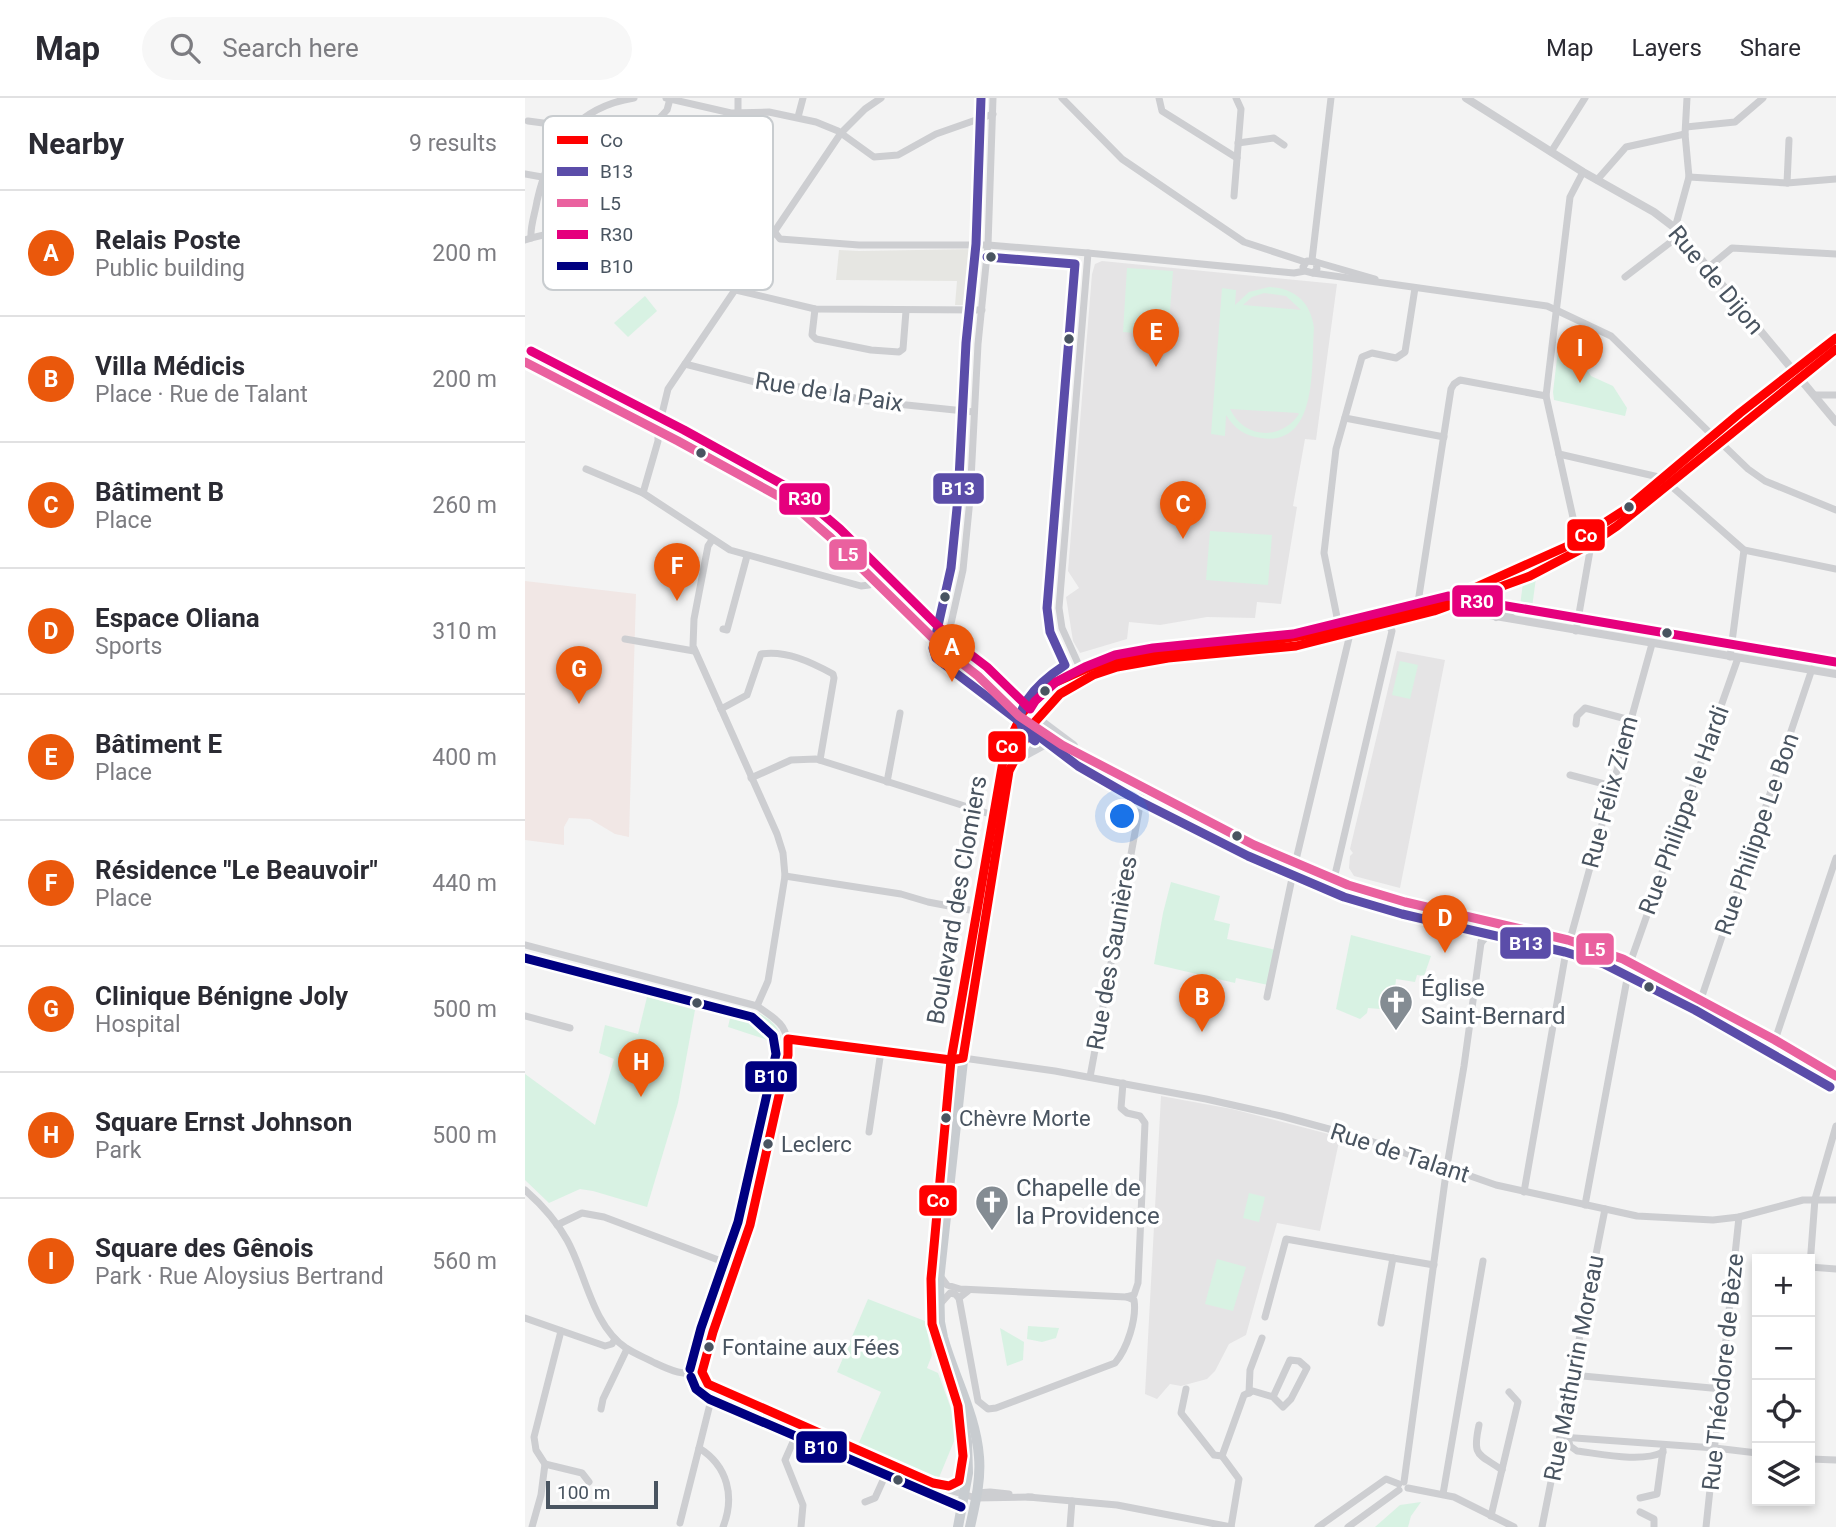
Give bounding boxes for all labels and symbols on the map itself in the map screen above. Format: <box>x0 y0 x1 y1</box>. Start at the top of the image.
legend <box>543 116 773 290</box>
text: Co <box>600 129 623 152</box>
text: B13 <box>600 160 633 183</box>
text: L5 <box>600 192 621 215</box>
street label: Rue de Dijon <box>1662 220 1770 340</box>
text: R30 <box>600 223 633 246</box>
unlabelled marker <box>984 250 998 264</box>
text: B10 <box>600 255 633 278</box>
pin: E <box>1133 309 1179 367</box>
pin: I <box>1557 325 1603 383</box>
unlabelled marker <box>1062 332 1076 346</box>
street label: Rue de la Paix <box>753 366 905 418</box>
unlabelled marker <box>694 446 708 460</box>
line badge: B13 <box>932 472 985 505</box>
text: B13 <box>941 477 975 500</box>
pin: C <box>1160 481 1206 539</box>
line badge: R30 <box>778 482 831 516</box>
text: R30 <box>788 487 822 510</box>
unlabelled marker <box>1622 500 1636 514</box>
line badge: Co <box>1566 518 1606 552</box>
text: Co <box>1574 524 1598 547</box>
line badge: L5 <box>828 538 868 571</box>
pin: F <box>654 543 700 601</box>
text: L5 <box>837 543 859 566</box>
line badge: R30 <box>1451 584 1504 618</box>
unlabelled marker <box>938 590 952 604</box>
text: R30 <box>1460 590 1494 613</box>
pin: A <box>929 624 975 682</box>
unlabelled marker <box>1660 626 1674 640</box>
pin: G <box>556 646 602 704</box>
unlabelled marker <box>1038 684 1052 698</box>
street label: Rue Philippe le Hardi <box>1633 702 1735 918</box>
street label: Rue Félix Ziem <box>1576 713 1644 871</box>
street label: Rue Philippe Le Bon <box>1709 729 1805 939</box>
line badge: Co <box>987 730 1027 763</box>
text: Co <box>995 735 1019 758</box>
street label: Boulevard des Clomiers <box>921 773 993 1027</box>
your location <box>1105 799 1139 833</box>
unlabelled marker <box>1230 829 1244 843</box>
street label: Rue des Saunières <box>1081 854 1143 1052</box>
pin: D <box>1422 895 1468 953</box>
line badge: B13 <box>1499 926 1552 960</box>
text: B13 <box>1509 932 1543 955</box>
line badge: L5 <box>1575 932 1615 966</box>
text: L5 <box>1584 938 1606 961</box>
pin: B <box>1179 974 1225 1032</box>
place label: Église Saint-Bernard <box>1421 974 1565 1030</box>
unlabelled marker <box>1642 980 1656 994</box>
church icon: Église Saint-Bernard <box>1377 983 1415 1032</box>
unlabelled marker <box>690 996 704 1010</box>
pin: H <box>618 1039 664 1097</box>
line badge: B10 <box>744 1060 798 1093</box>
text: B10 <box>754 1065 788 1088</box>
place label: Chèvre Morte <box>959 1106 1091 1131</box>
marker: Chèvre Morte <box>939 1111 953 1125</box>
street label: Rue de Talant <box>1327 1117 1473 1189</box>
place label: Leclerc <box>781 1132 852 1157</box>
marker: Leclerc <box>761 1137 775 1151</box>
place label: Chapelle de la Providence <box>1016 1174 1160 1230</box>
church icon: Chapelle de la Providence <box>973 1183 1011 1232</box>
line badge: Co <box>918 1184 958 1217</box>
text: Co <box>926 1189 950 1212</box>
street label: Rue Théodore de Bèze <box>1697 1252 1749 1492</box>
street label: Rue Mathurin Moreau <box>1538 1253 1610 1483</box>
place label: Fontaine aux Fées <box>722 1335 900 1360</box>
marker: Fontaine aux Fées <box>702 1340 716 1354</box>
line badge: B10 <box>795 1430 848 1464</box>
text: B10 <box>804 1436 838 1459</box>
unlabelled marker <box>891 1473 905 1487</box>
scale bar <box>546 1478 658 1510</box>

